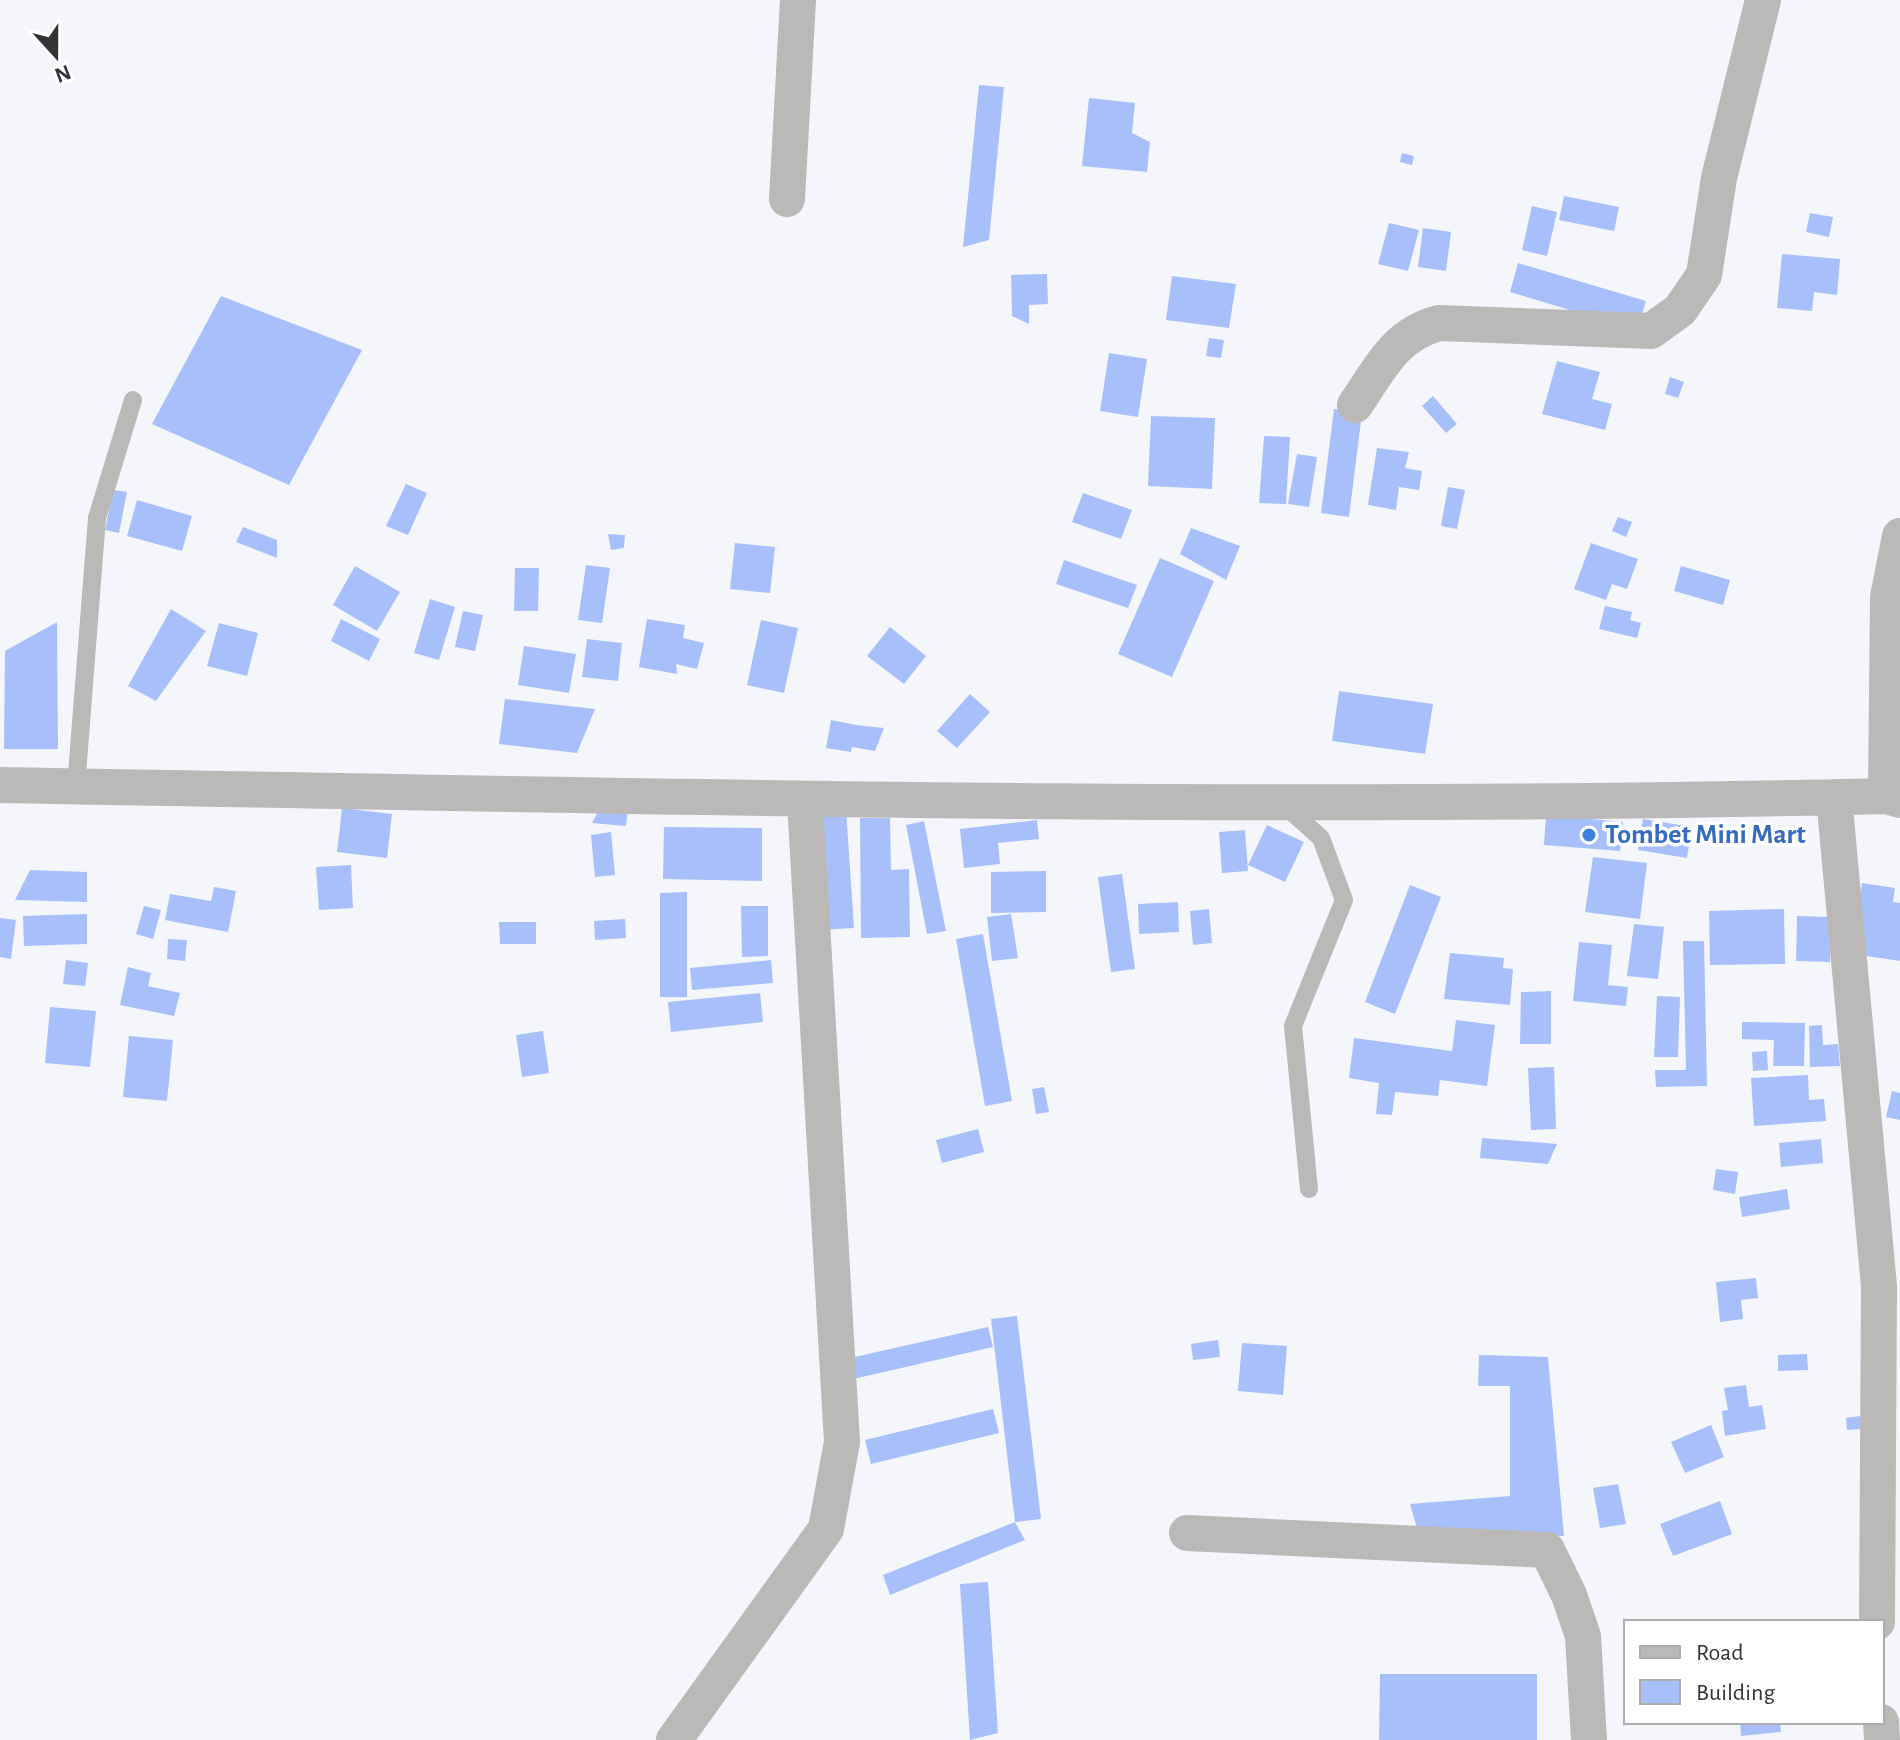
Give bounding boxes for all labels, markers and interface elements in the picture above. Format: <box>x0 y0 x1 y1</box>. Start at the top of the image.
north arrow <box>16 16 96 96</box>
text: N <box>52 61 74 87</box>
place label: Tombet Mini Mart <box>1605 821 1806 849</box>
marker: Tombet Mini Mart <box>1580 826 1598 844</box>
legend <box>1624 1620 1884 1724</box>
text: Road <box>1696 1641 1744 1665</box>
text: Building <box>1696 1681 1775 1705</box>

